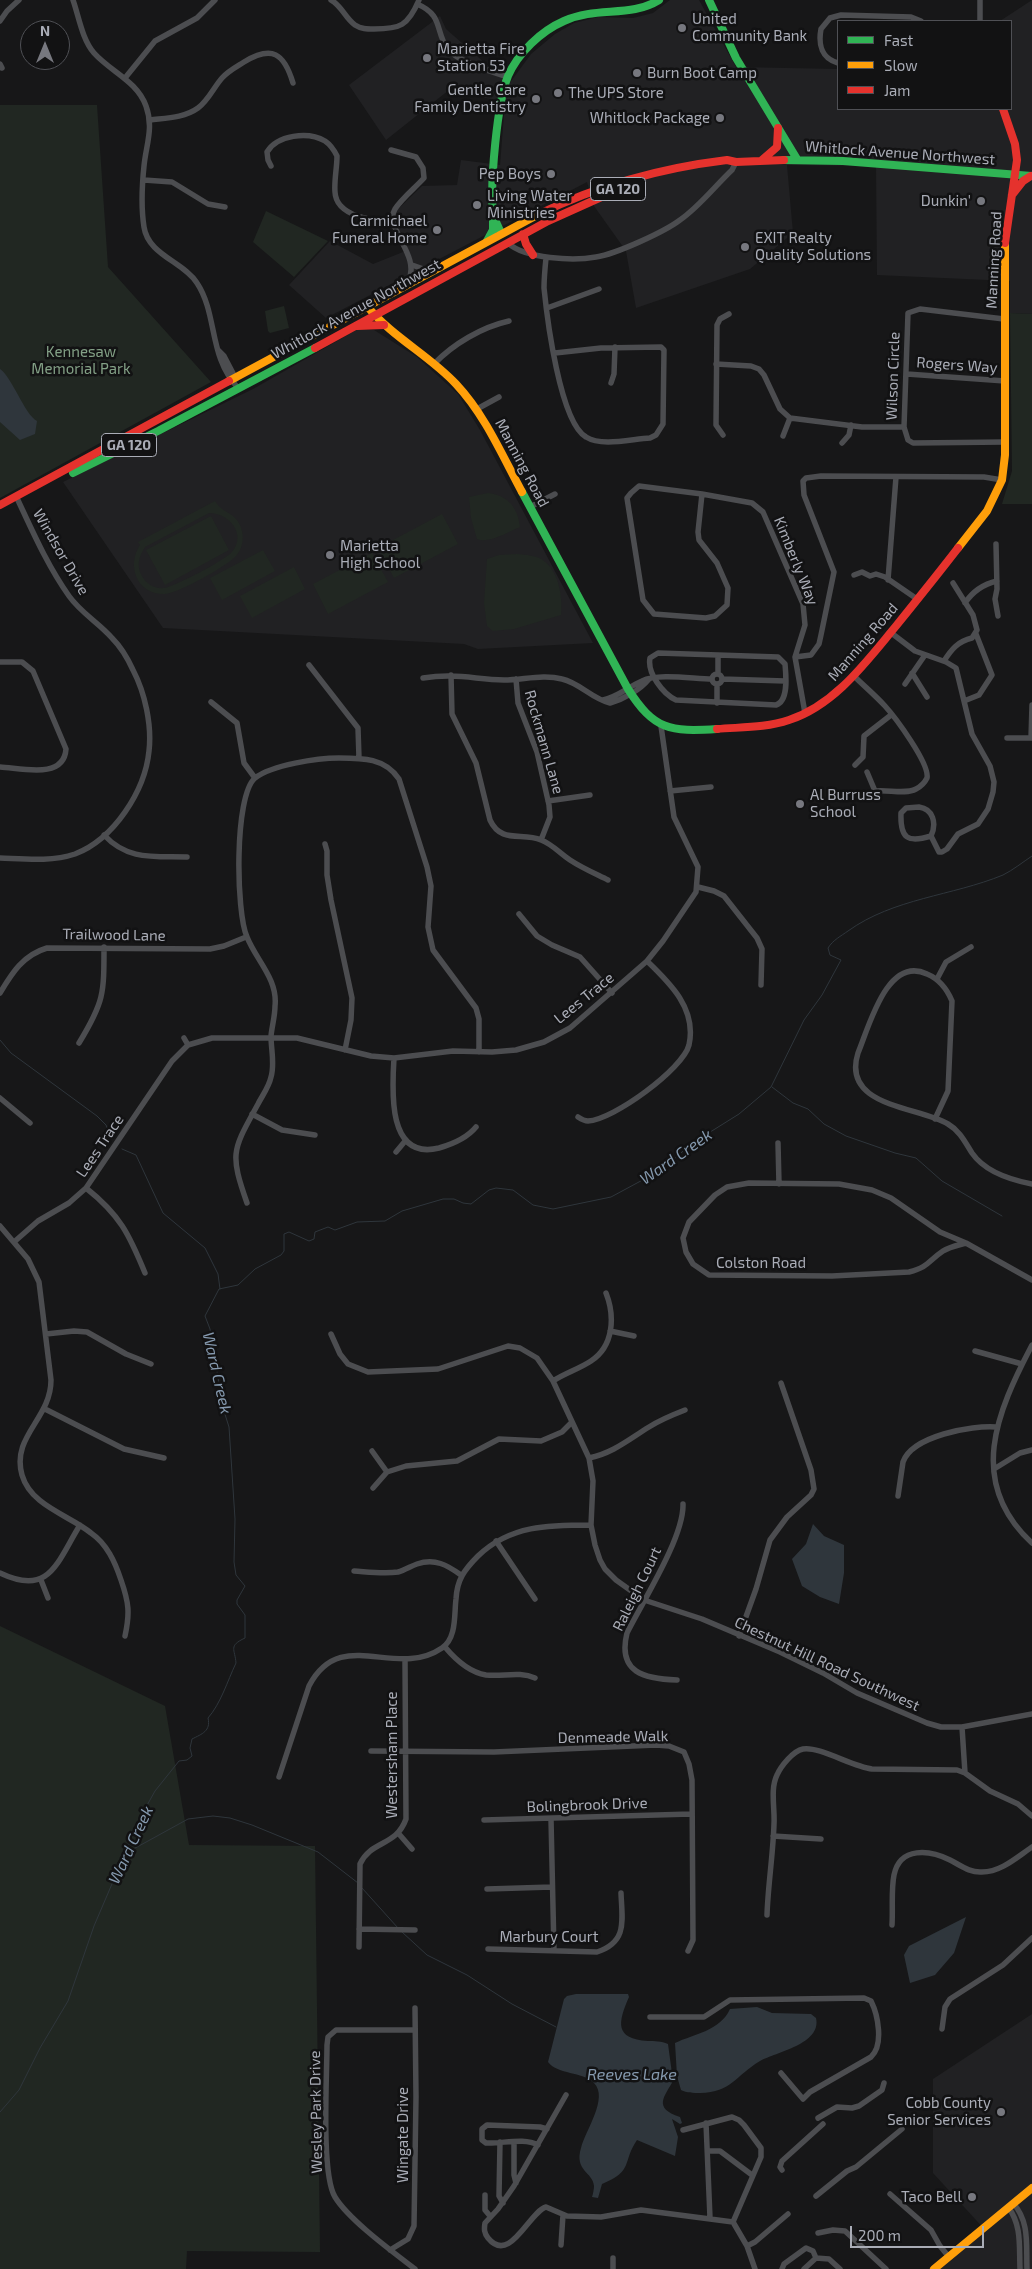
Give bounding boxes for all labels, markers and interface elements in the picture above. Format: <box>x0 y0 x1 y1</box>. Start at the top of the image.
place label: United Community Bank <box>692 10 807 45</box>
north arrow <box>20 20 70 70</box>
legend <box>837 20 1012 110</box>
text: N <box>40 22 50 39</box>
marker: United Community Bank <box>676 22 688 34</box>
text: Fast <box>884 31 913 49</box>
place label: Marietta Fire Station 53 <box>437 40 525 75</box>
marker: Marietta Fire Station 53 <box>421 52 433 64</box>
text: Slow <box>884 56 918 74</box>
place label: Burn Boot Camp <box>647 64 757 82</box>
marker: Burn Boot Camp <box>631 67 643 79</box>
place label: Gentle Care Family Dentistry <box>414 81 526 116</box>
text: Jam <box>884 81 910 99</box>
place label: The UPS Store <box>568 84 664 102</box>
marker: The UPS Store <box>552 87 564 99</box>
marker: Gentle Care Family Dentistry <box>530 93 542 105</box>
place label: Whitlock Package <box>590 109 710 127</box>
marker: Whitlock Package <box>714 112 726 124</box>
street label: Whitlock Avenue Northwest <box>804 137 996 169</box>
place label: Pep Boys <box>479 165 541 183</box>
marker: Pep Boys <box>545 168 557 180</box>
road number: GA 120 <box>590 178 646 200</box>
place label: Living Water Ministries <box>487 187 573 222</box>
place label: Dunkin' <box>921 192 971 210</box>
marker: Dunkin' <box>975 195 987 207</box>
marker: Living Water Ministries <box>471 199 483 211</box>
street label: Manning Road <box>982 211 1006 309</box>
place label: Carmichael Funeral Home <box>332 212 427 247</box>
marker: Carmichael Funeral Home <box>431 224 443 236</box>
place label: EXIT Realty Quality Solutions <box>755 229 871 264</box>
marker: EXIT Realty Quality Solutions <box>739 241 751 253</box>
street label: Whitlock Avenue Northwest <box>268 255 444 363</box>
street label: Wilson Circle <box>882 331 904 421</box>
park label: Kennesaw Memorial Park <box>31 343 131 378</box>
street label: Rogers Way <box>916 353 998 377</box>
street label: Manning Road <box>491 416 553 510</box>
road number: GA 120 <box>102 434 156 456</box>
street label: Windsor Drive <box>29 506 93 598</box>
street label: Kimberly Way <box>770 514 822 608</box>
place label: Marietta High School <box>340 537 420 572</box>
marker: Marietta High School <box>324 549 336 561</box>
street label: Manning Road <box>824 599 902 685</box>
street label: Rockmann Lane <box>521 688 567 796</box>
place label: Al Burruss School <box>810 786 881 821</box>
marker: Al Burruss School <box>794 798 806 810</box>
street label: Trailwood Lane <box>62 925 166 945</box>
street label: Lees Trace <box>551 968 617 1028</box>
street label: Lees Trace <box>73 1111 127 1181</box>
water label: Ward Creek <box>636 1125 716 1189</box>
street label: Colston Road <box>716 1254 806 1272</box>
water label: Ward Creek <box>198 1330 236 1416</box>
street label: Raleigh Court <box>609 1544 665 1634</box>
street label: Chestnut Hill Road Southwest <box>731 1613 923 1715</box>
street label: Westersham Place <box>383 1691 401 1819</box>
street label: Denmeade Walk <box>558 1727 668 1747</box>
street label: Bolingbrook Drive <box>526 1794 648 1816</box>
water label: Ward Creek <box>105 1803 157 1887</box>
street label: Marbury Court <box>499 1928 599 1946</box>
street label: Wesley Park Drive <box>306 2050 326 2174</box>
water label: Reeves Lake <box>587 2065 677 2085</box>
street label: Wingate Drive <box>394 2087 412 2183</box>
place label: Cobb County Senior Services <box>887 2094 991 2129</box>
marker: Cobb County Senior Services <box>995 2106 1007 2118</box>
place label: Taco Bell <box>901 2188 962 2206</box>
marker: Taco Bell <box>966 2191 978 2203</box>
scale bar <box>852 2216 986 2248</box>
text: 200 m <box>858 2226 901 2244</box>

